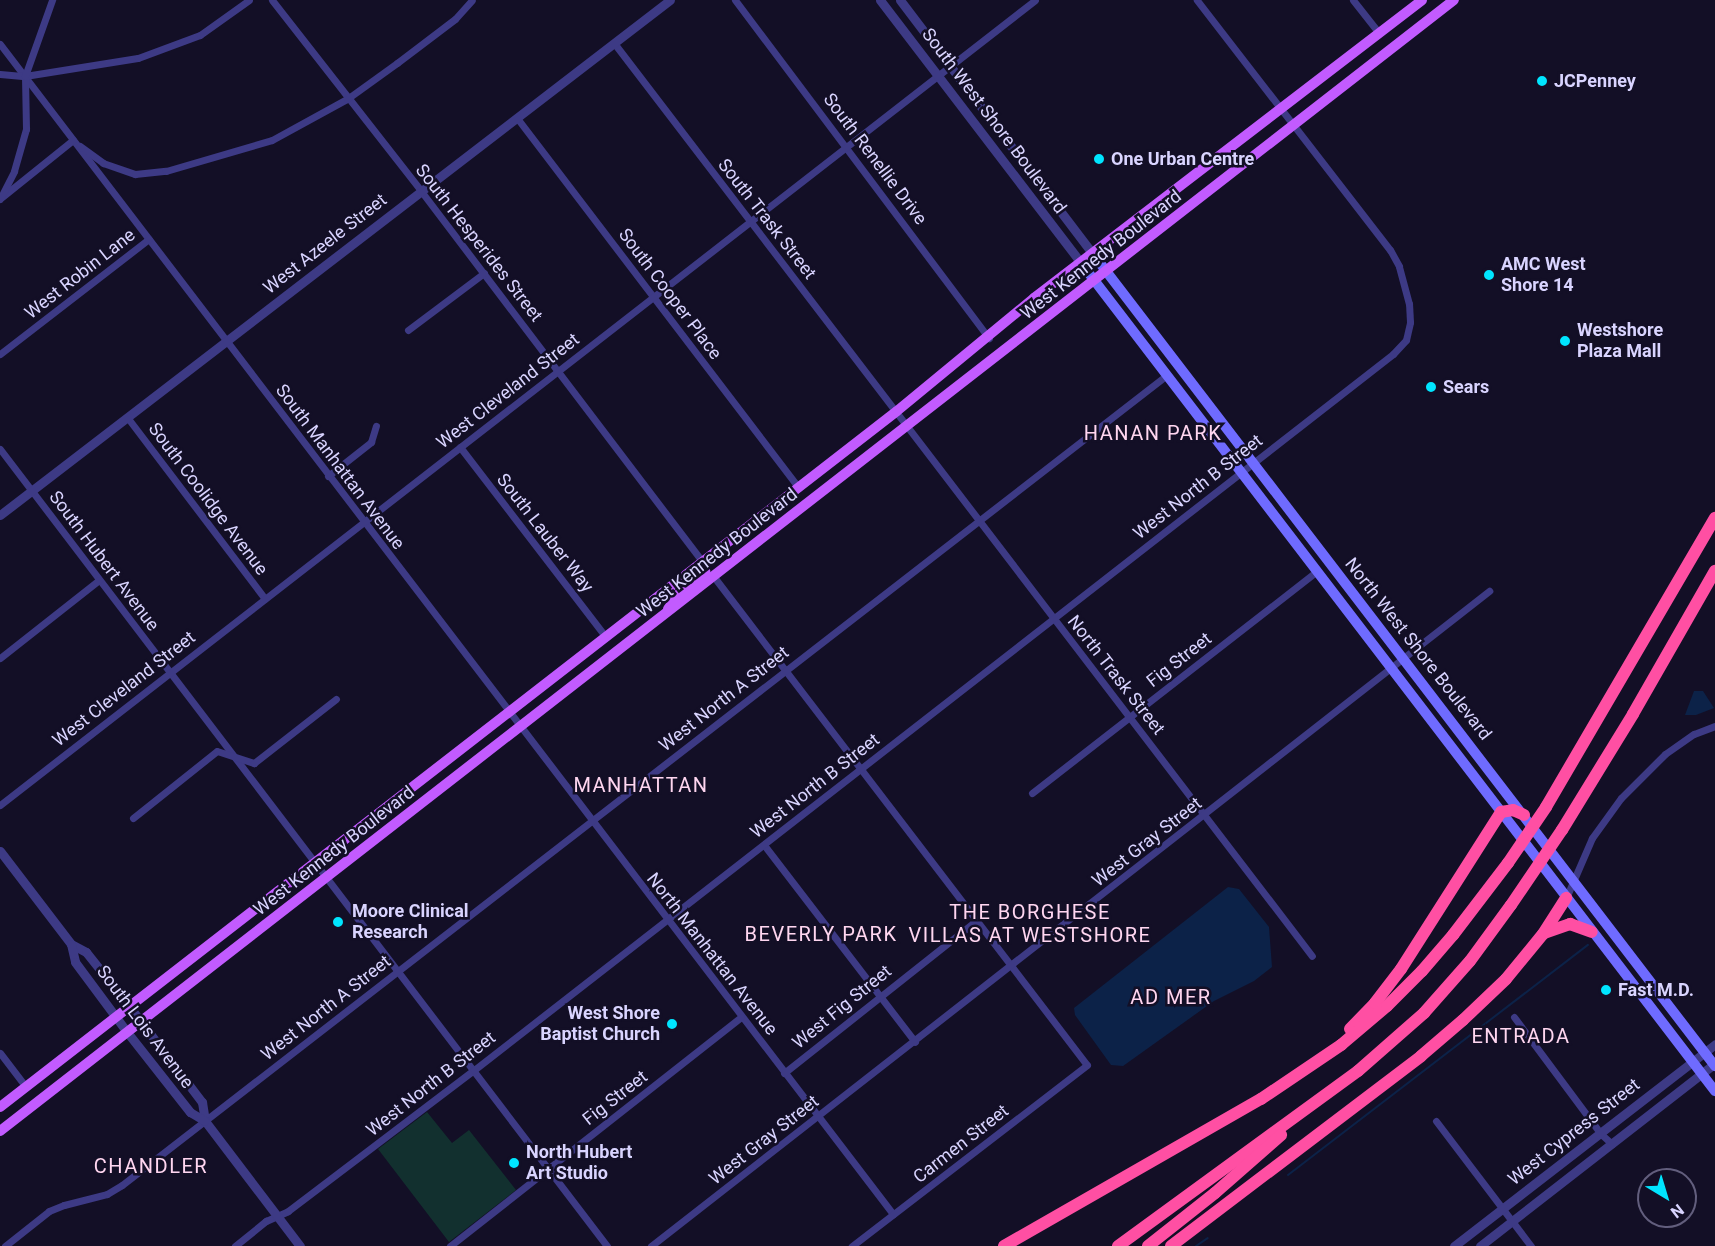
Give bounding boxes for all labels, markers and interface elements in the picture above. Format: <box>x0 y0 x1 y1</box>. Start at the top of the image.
street label: South West Shore Boulevard <box>917 24 1071 218</box>
place label: JCPenney <box>1554 70 1636 92</box>
marker: JCPenney <box>1535 74 1549 88</box>
street label: South Renellie Drive <box>819 89 931 229</box>
place label: One Urban Centre <box>1111 148 1254 170</box>
marker: One Urban Centre <box>1092 152 1106 166</box>
street label: South Trask Street <box>713 154 821 284</box>
street label: South Hesperides Street <box>411 160 547 326</box>
street label: West Kennedy Boulevard <box>1016 186 1186 324</box>
street label: West Azeele Street <box>259 189 391 299</box>
street label: West Robin Lane <box>21 224 139 324</box>
street label: South Cooper Place <box>614 224 726 364</box>
place label: AMC West Shore 14 <box>1501 254 1586 296</box>
marker: AMC West Shore 14 <box>1482 268 1496 282</box>
place label: Westshore Plaza Mall <box>1577 320 1663 362</box>
street label: West Cleveland Street <box>432 329 584 453</box>
marker: Westshore Plaza Mall <box>1558 334 1572 348</box>
place label: Sears <box>1443 376 1489 398</box>
street label: South Manhattan Avenue <box>271 380 409 554</box>
marker: Sears <box>1424 380 1438 394</box>
street label: South Coolidge Avenue <box>144 419 272 579</box>
district label: HANAN PARK <box>1084 421 1222 445</box>
street label: West North B Street <box>1129 430 1267 544</box>
street label: South Lauber Way <box>492 469 598 597</box>
street label: West Kennedy Boulevard <box>632 484 802 622</box>
street label: South Hubert Avenue <box>44 487 164 635</box>
street label: North West Shore Boulevard <box>1340 554 1496 744</box>
street label: North Trask Street <box>1063 611 1169 739</box>
street label: West Cleveland Street <box>48 627 200 751</box>
street label: Fig Street <box>1142 628 1216 692</box>
street label: West North A Street <box>655 642 793 756</box>
street label: West North B Street <box>746 729 884 843</box>
district label: MANHATTAN <box>573 773 709 797</box>
street label: West Kennedy Boulevard <box>249 782 419 920</box>
street label: West Gray Street <box>1088 793 1206 891</box>
street label: North Manhattan Avenue <box>642 869 782 1039</box>
place label: Moore Clinical Research <box>352 901 469 944</box>
district label: THE BORGHESE VILLAS AT WESTSHORE <box>908 901 1152 948</box>
marker: Moore Clinical Research <box>329 913 347 931</box>
district label: BEVERLY PARK <box>745 922 897 946</box>
street label: West North A Street <box>257 951 395 1065</box>
street label: West Fig Street <box>788 960 896 1054</box>
street label: South Lois Avenue <box>92 961 198 1093</box>
place label: Fast M.D. <box>1618 979 1694 1001</box>
marker: Fast M.D. <box>1599 983 1613 997</box>
district label: AD MER <box>1130 985 1212 1009</box>
place label: West Shore Baptist Church <box>540 1003 660 1046</box>
marker: West Shore Baptist Church <box>665 1017 679 1031</box>
district label: ENTRADA <box>1471 1024 1571 1048</box>
street label: West North B Street <box>362 1027 500 1141</box>
street label: Fig Street <box>578 1066 652 1130</box>
street label: West Cypress Street <box>1504 1074 1644 1190</box>
street label: West Gray Street <box>705 1091 823 1189</box>
street label: Carmen Street <box>909 1100 1013 1188</box>
place label: North Hubert Art Studio <box>526 1142 632 1184</box>
district label: CHANDLER <box>94 1154 208 1178</box>
marker: North Hubert Art Studio <box>507 1156 521 1170</box>
north arrow <box>1637 1168 1697 1228</box>
text: N <box>1667 1200 1687 1222</box>

